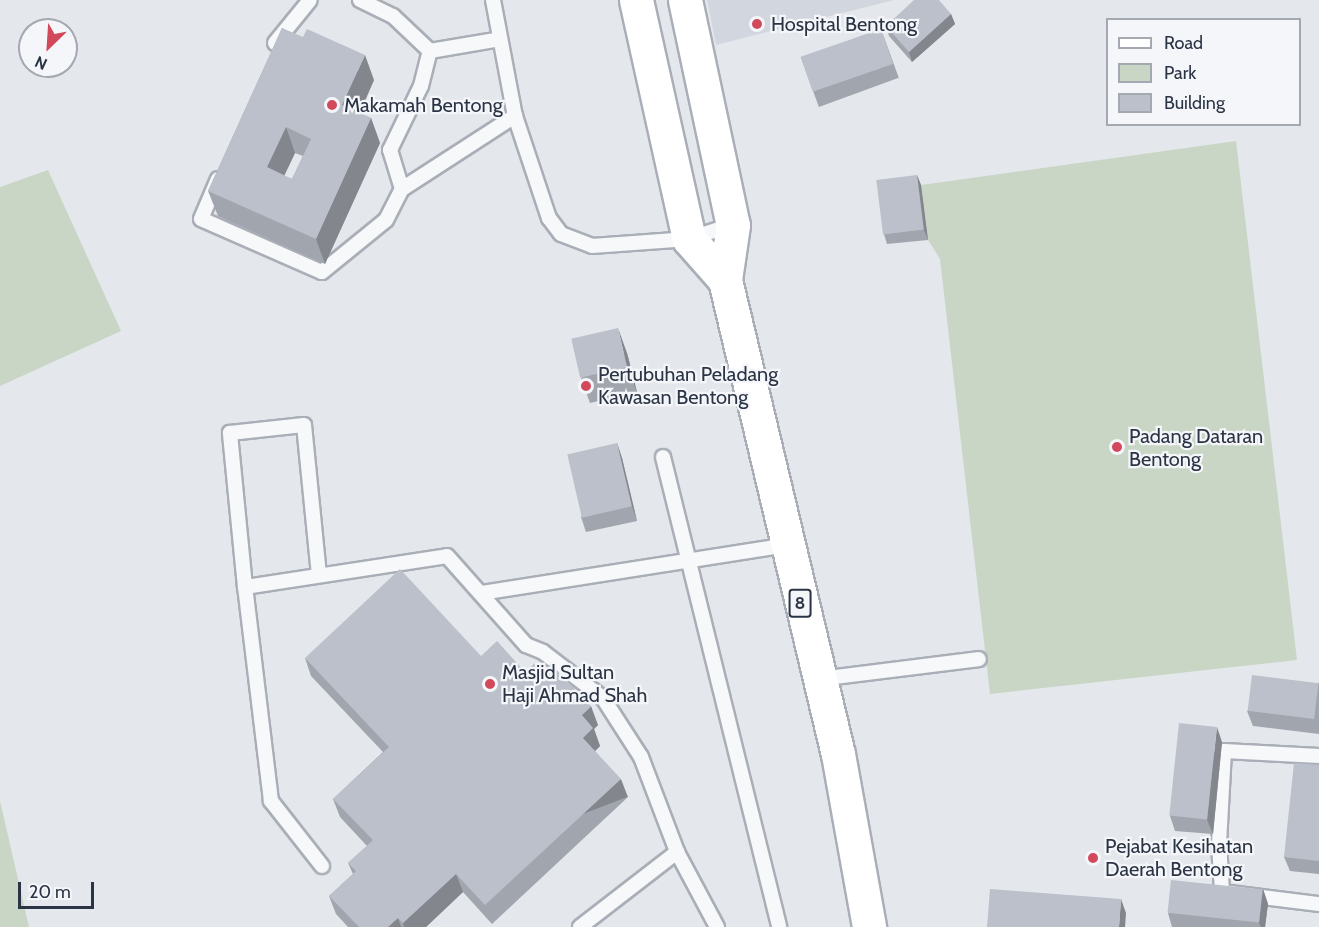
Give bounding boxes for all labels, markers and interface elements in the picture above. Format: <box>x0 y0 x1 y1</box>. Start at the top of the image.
place label: Hospital Bentong <box>771 12 917 36</box>
marker: Hospital Bentong <box>748 15 766 33</box>
north arrow <box>18 18 78 78</box>
legend <box>1106 18 1301 126</box>
text: Road <box>1164 32 1203 54</box>
text: N <box>32 52 50 74</box>
text: Park <box>1164 62 1196 84</box>
text: Building <box>1164 92 1225 114</box>
place label: Makamah Bentong <box>344 93 503 117</box>
marker: Makamah Bentong <box>325 98 339 112</box>
place label: Pertubuhan Peladang Kawasan Bentong <box>598 362 778 409</box>
marker: Pertubuhan Peladang Kawasan Bentong <box>579 379 593 393</box>
place label: Padang Dataran Bentong <box>1129 424 1263 471</box>
marker: Padang Dataran Bentong <box>1110 440 1124 454</box>
road number: 8 <box>788 588 812 618</box>
place label: Masjid Sultan Haji Ahmad Shah <box>502 660 647 707</box>
marker: Masjid Sultan Haji Ahmad Shah <box>483 677 497 691</box>
place label: Pejabat Kesihatan Daerah Bentong <box>1105 834 1253 881</box>
marker: Pejabat Kesihatan Daerah Bentong <box>1086 851 1100 865</box>
scale bar <box>21 870 98 908</box>
text: 20 m <box>29 881 71 903</box>

